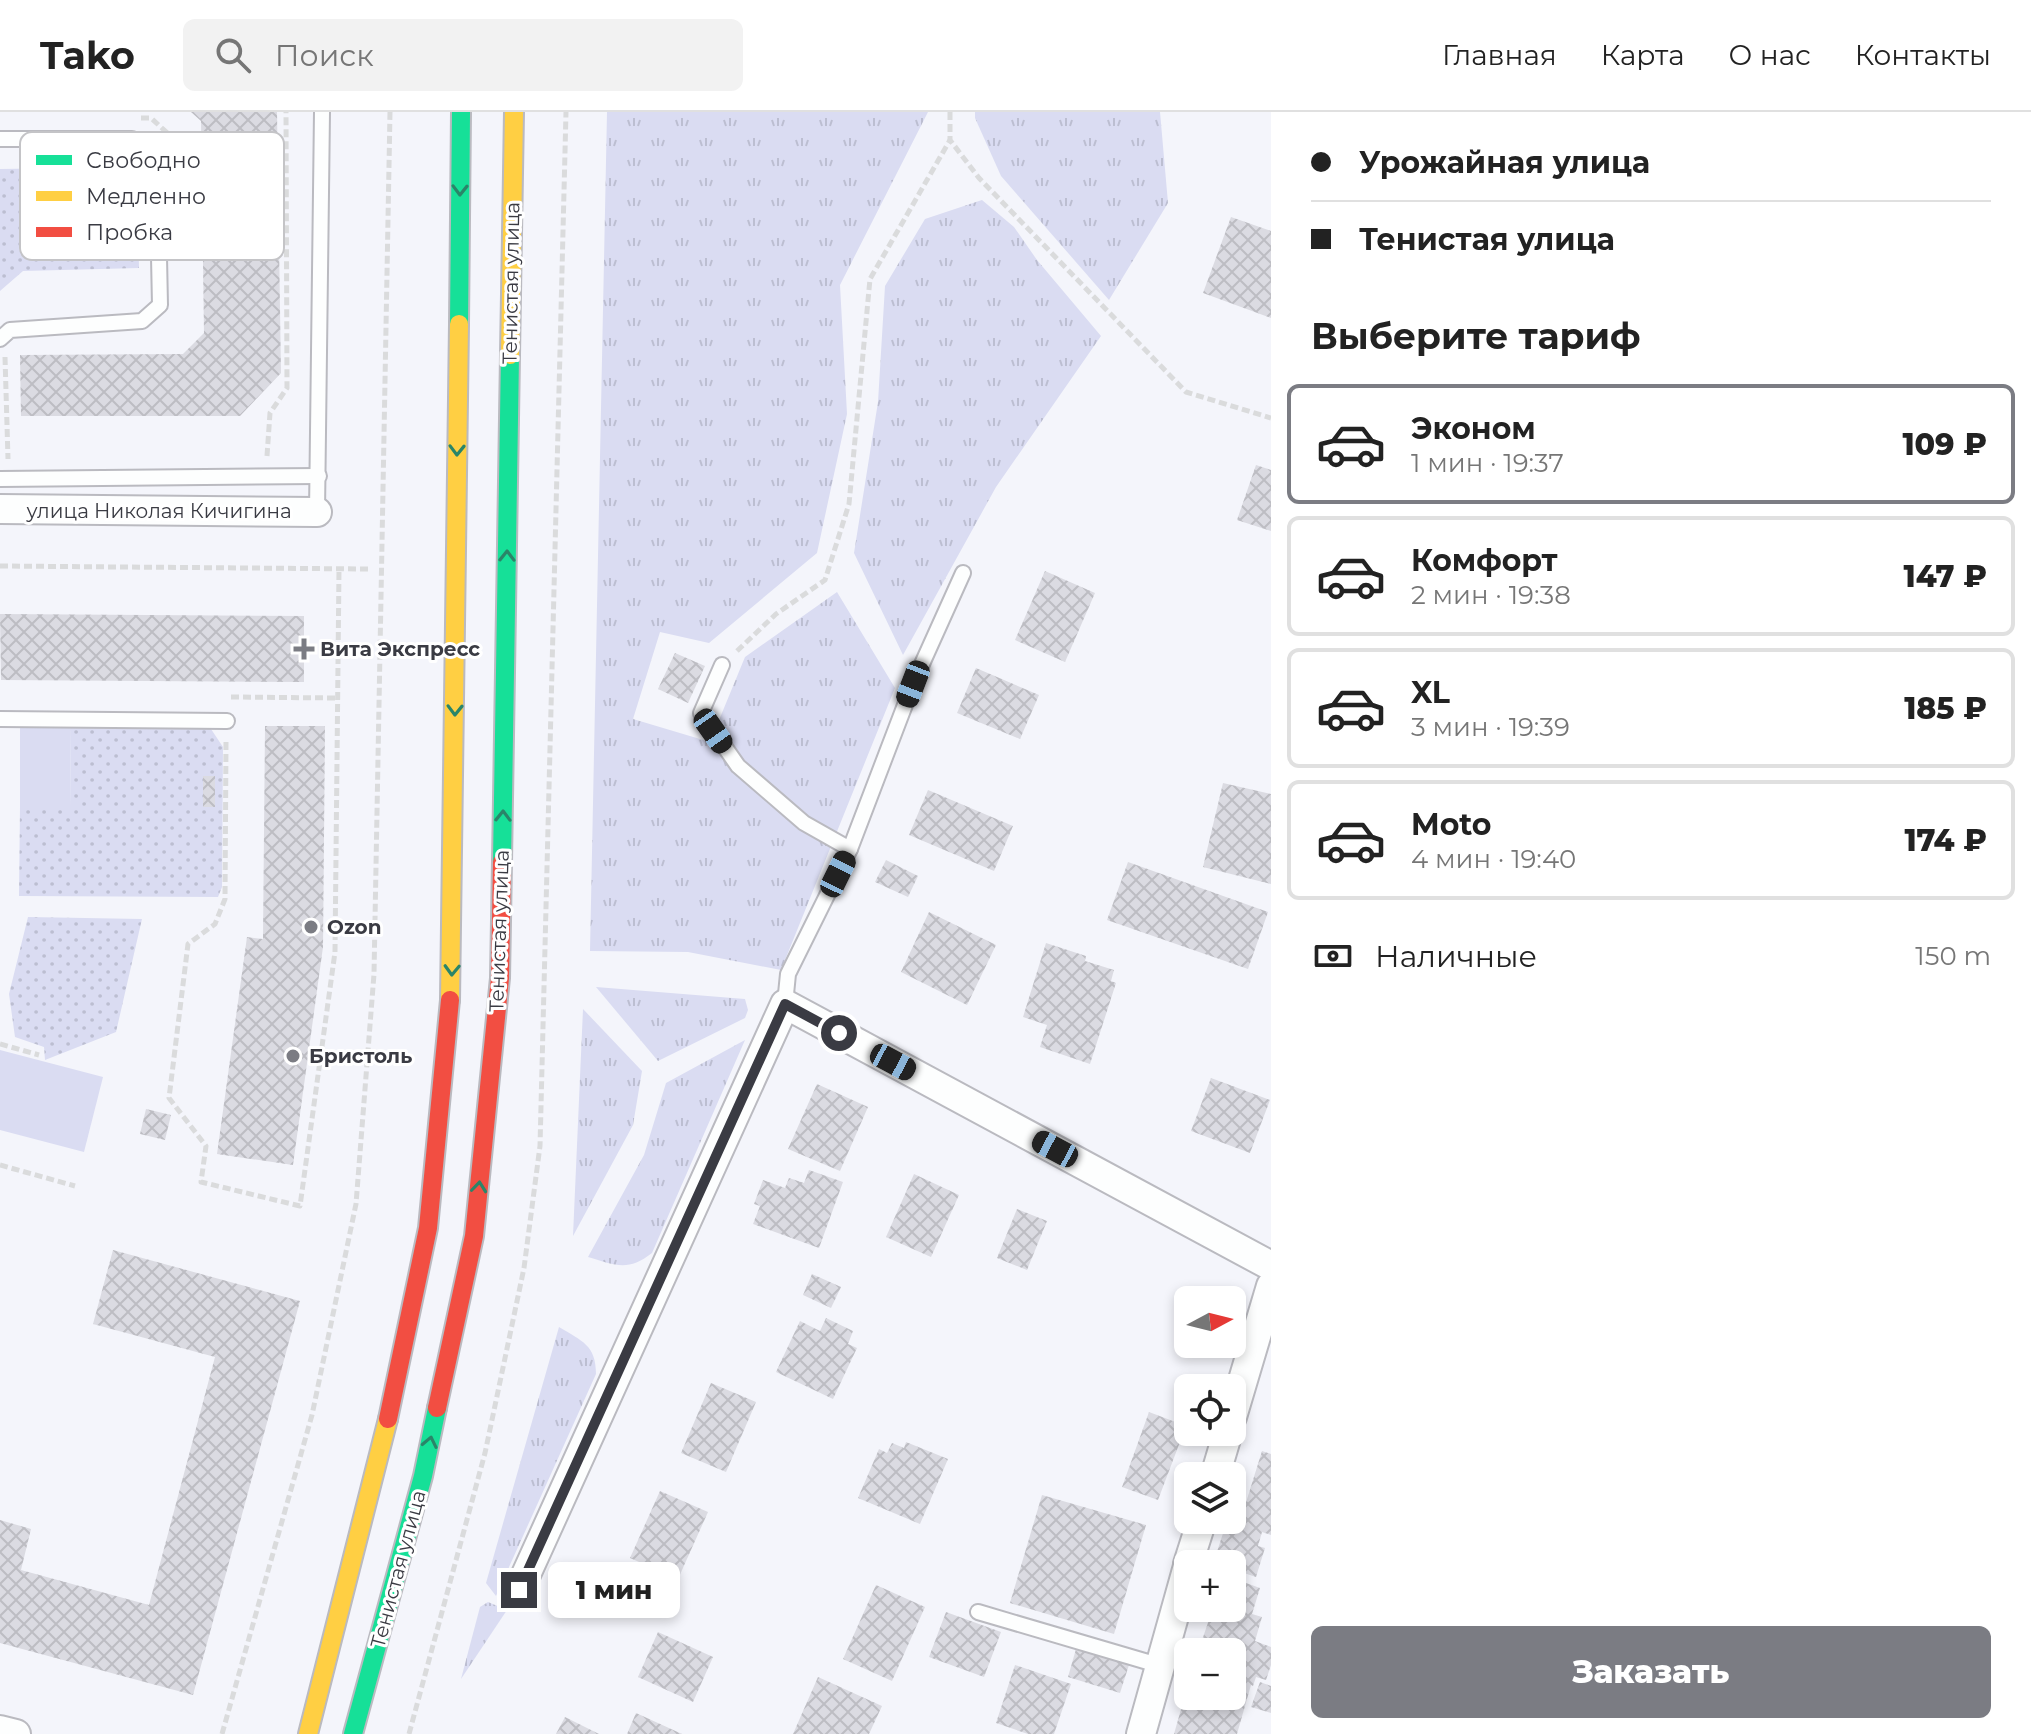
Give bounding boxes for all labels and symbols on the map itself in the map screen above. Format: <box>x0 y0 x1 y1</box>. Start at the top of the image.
legend <box>20 132 284 260</box>
text: Свободно <box>86 147 201 174</box>
text: Медленно <box>86 183 206 210</box>
one-way arrow <box>451 184 469 197</box>
street label: Тенистая улица <box>498 202 524 364</box>
text: Пробка <box>86 219 173 246</box>
one-way arrow <box>449 444 466 457</box>
street label: улица Николая Кичигина <box>25 499 292 523</box>
one-way arrow <box>498 549 516 562</box>
place label: Вита Экспресс <box>320 637 480 661</box>
marker: Вита Экспресс <box>295 640 313 658</box>
car <box>893 657 933 711</box>
one-way arrow <box>446 704 464 717</box>
car <box>689 704 737 758</box>
one-way arrow <box>494 809 512 822</box>
car <box>817 847 859 901</box>
street label: Тенистая улица <box>484 849 514 1013</box>
place label: Ozon <box>327 915 382 939</box>
marker: Ozon <box>302 918 320 936</box>
one-way arrow <box>443 964 461 977</box>
route start <box>821 1015 857 1051</box>
car <box>866 1040 920 1084</box>
place label: Бристоль <box>309 1044 412 1068</box>
marker: Бристоль <box>284 1047 302 1065</box>
car <box>1028 1127 1082 1171</box>
one-way arrow <box>470 1180 487 1193</box>
north arrow <box>1174 1286 1246 1358</box>
one-way arrow <box>421 1435 438 1449</box>
street label: Тенистая улица <box>365 1488 431 1650</box>
callout: 1 мин <box>547 1562 679 1618</box>
route end <box>501 1572 537 1608</box>

